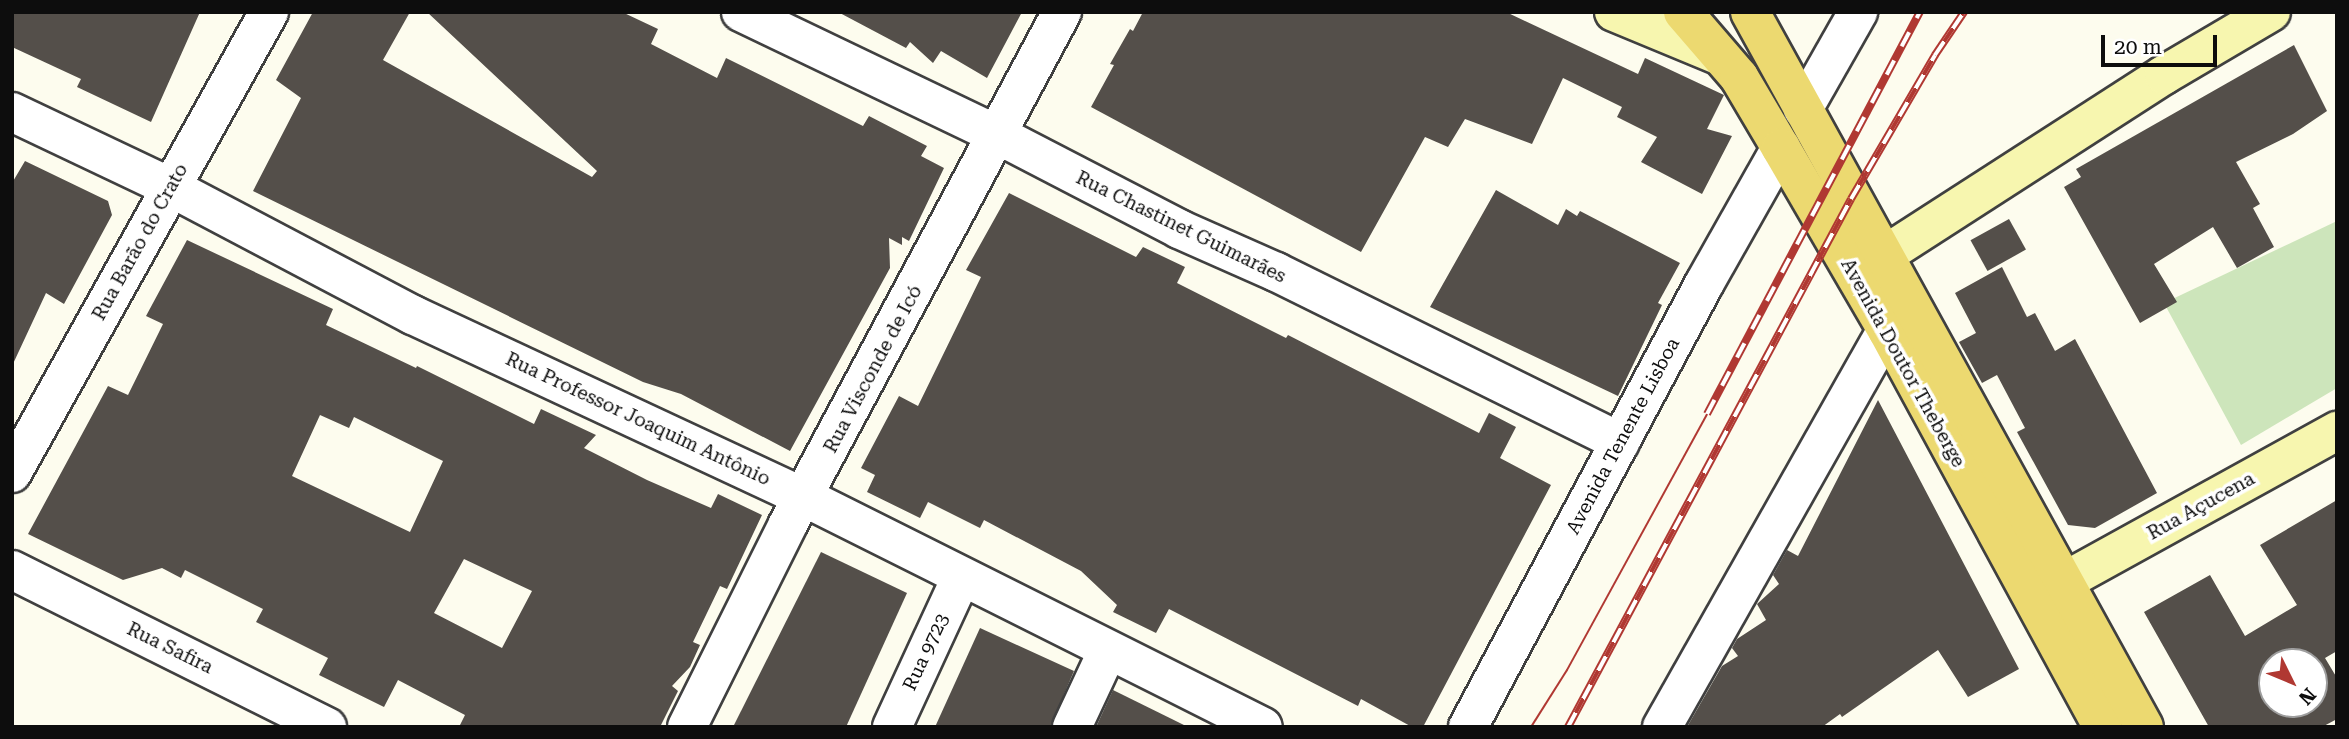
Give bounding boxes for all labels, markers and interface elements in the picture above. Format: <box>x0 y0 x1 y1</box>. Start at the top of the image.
scale bar <box>2104 21 2220 65</box>
text: 20 m <box>2114 35 2162 59</box>
street label: Rua Barão do Crato <box>87 160 193 324</box>
street label: Rua Chastinet Guimarães <box>1072 166 1290 288</box>
street label: Avenida Doutor Theberge <box>1836 255 1970 471</box>
street label: Rua Visconde de Icó <box>819 281 927 457</box>
street label: Avenida Tenente Lisboa <box>1561 334 1685 538</box>
street label: Rua Professor Joaquim Antônio <box>502 348 774 490</box>
street label: Rua Açucena <box>2143 467 2259 545</box>
street label: Rua 9723 <box>898 610 954 694</box>
street label: Rua Safira <box>123 617 217 679</box>
north arrow <box>2258 648 2328 718</box>
text: N <box>2294 683 2321 709</box>

